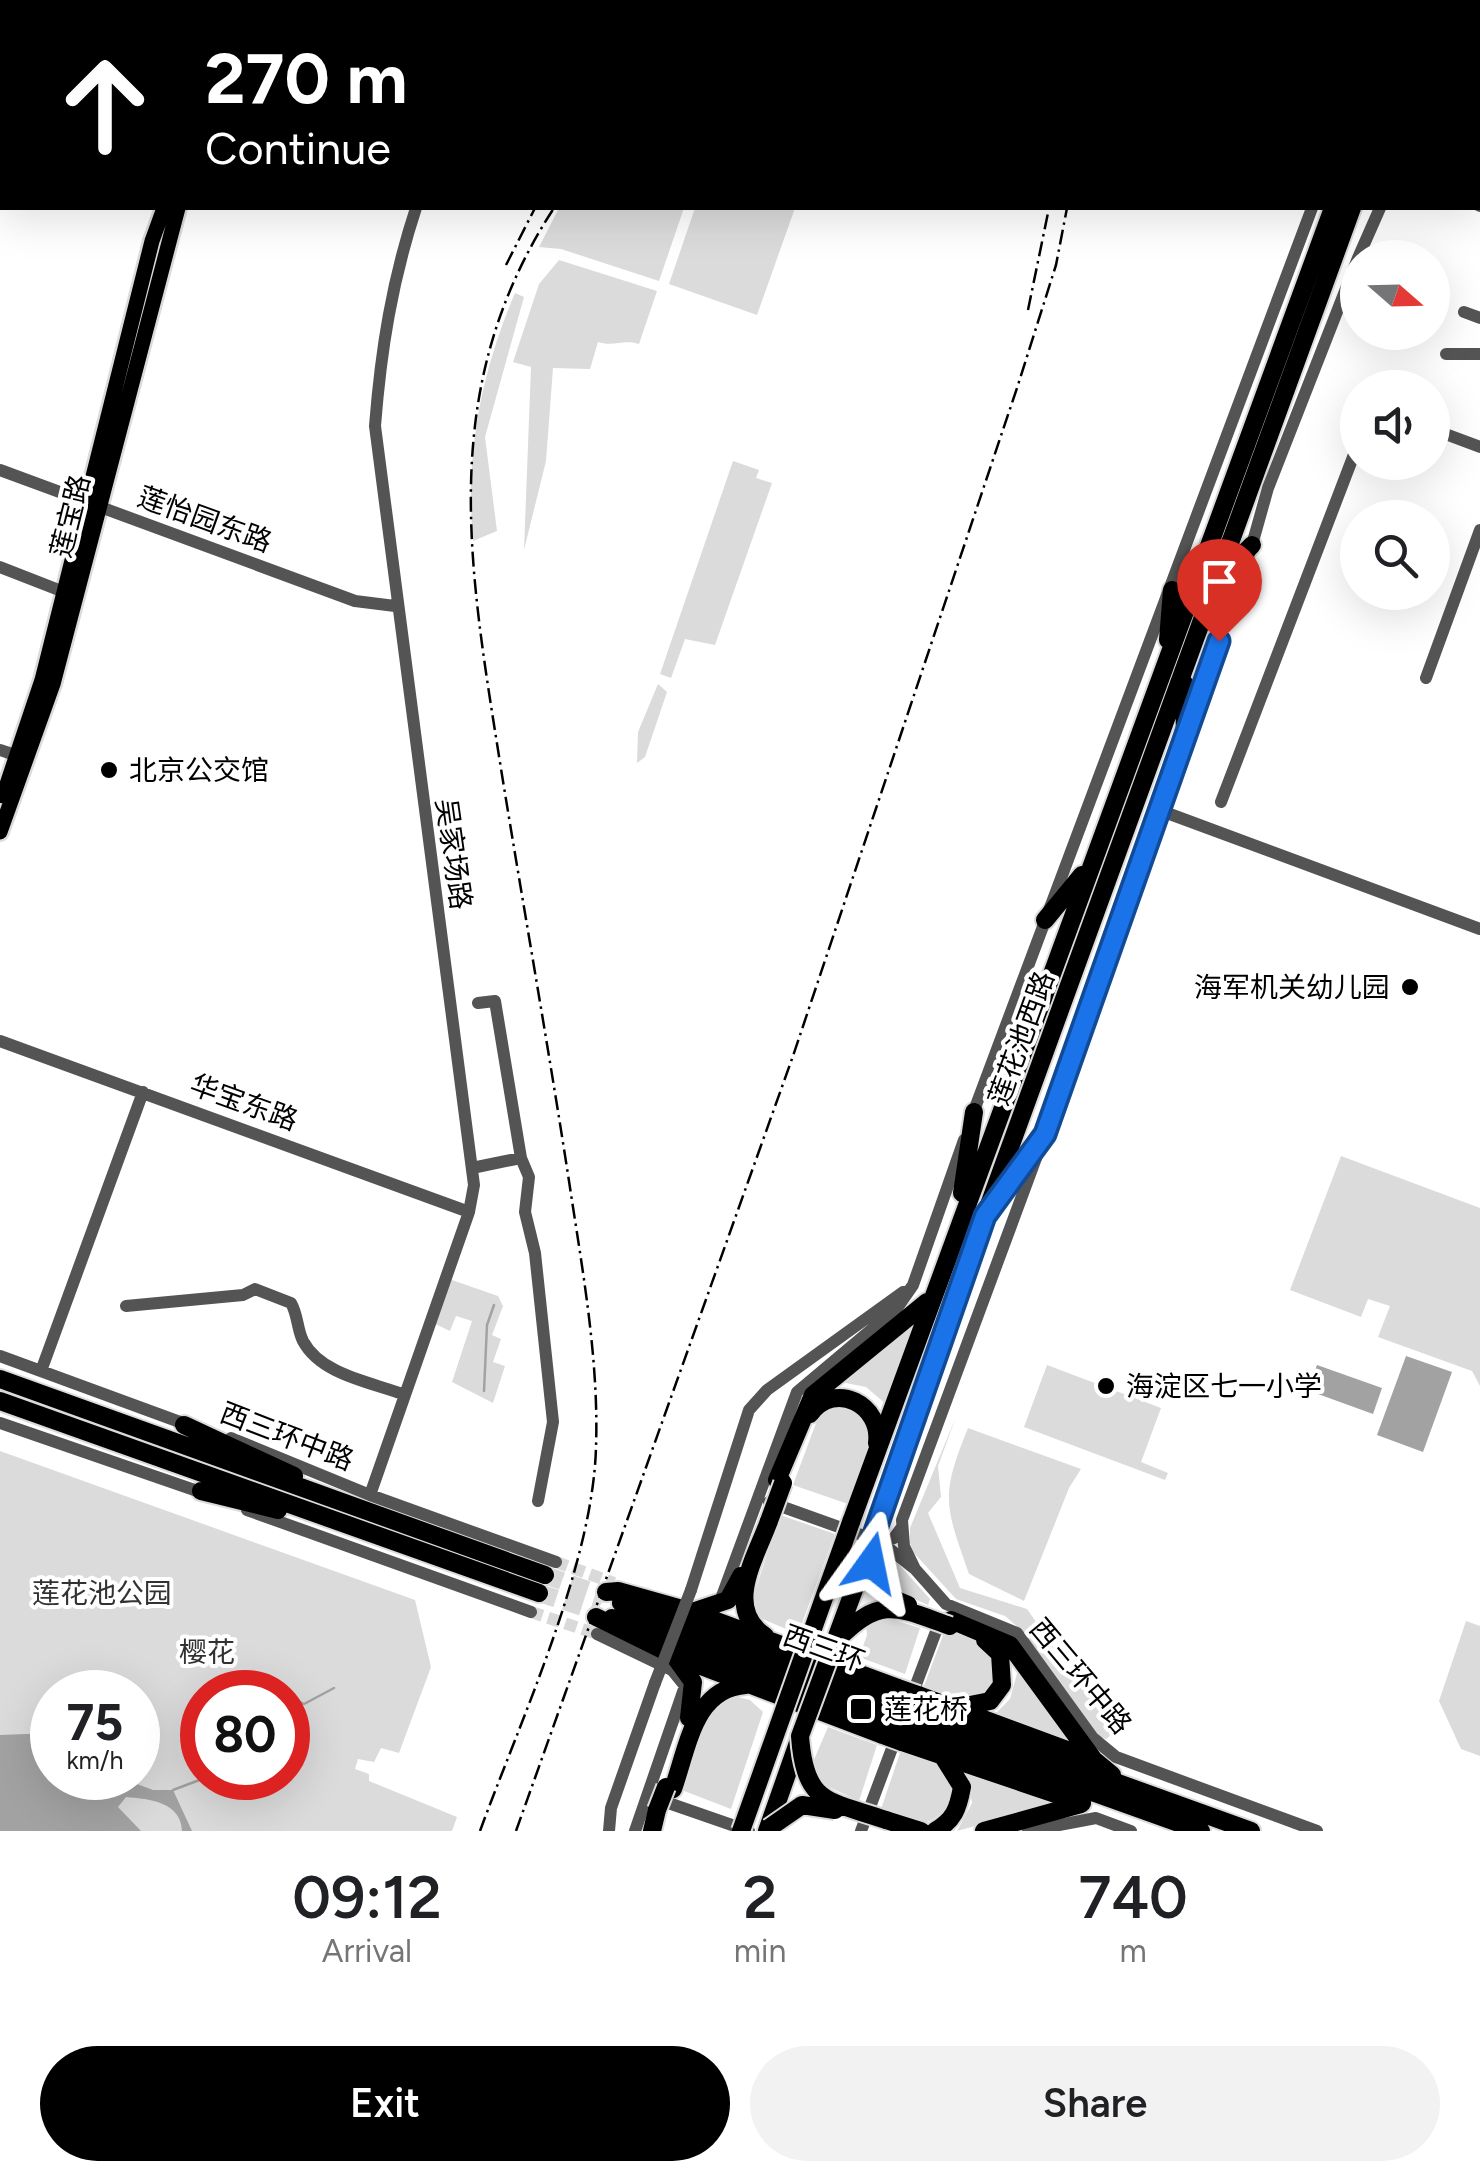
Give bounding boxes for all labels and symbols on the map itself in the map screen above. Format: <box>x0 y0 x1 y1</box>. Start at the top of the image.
north arrow <box>1340 240 1450 350</box>
street label: 莲宝路 <box>43 471 97 561</box>
street label: 莲怡园东路 <box>133 479 277 559</box>
pin <box>1177 539 1262 642</box>
place label: 北京公交馆 <box>129 753 269 787</box>
marker: 北京公交馆 <box>98 759 120 781</box>
street label: 吴家场路 <box>429 796 479 912</box>
street label: 莲花池西路 <box>981 966 1061 1110</box>
place label: 海军机关幼儿园 <box>1194 970 1390 1004</box>
marker: 海军机关幼儿园 <box>1399 976 1421 998</box>
street label: 华宝东路 <box>186 1067 302 1137</box>
place label: 海淀区七一小学 <box>1126 1369 1322 1403</box>
marker: 海淀区七一小学 <box>1095 1375 1117 1397</box>
street label: 西三环中路 <box>216 1395 358 1477</box>
position arrow <box>819 1511 923 1615</box>
park label: 莲花池公园 <box>32 1576 172 1610</box>
street label: 西三环中路 <box>1023 1611 1139 1741</box>
street label: 西三环 <box>779 1618 869 1678</box>
park label: 樱花 <box>179 1635 235 1669</box>
speed limit sign: 80 <box>180 1670 310 1800</box>
place label: 莲花桥 <box>884 1692 968 1726</box>
marker: 莲花桥 <box>848 1696 874 1722</box>

